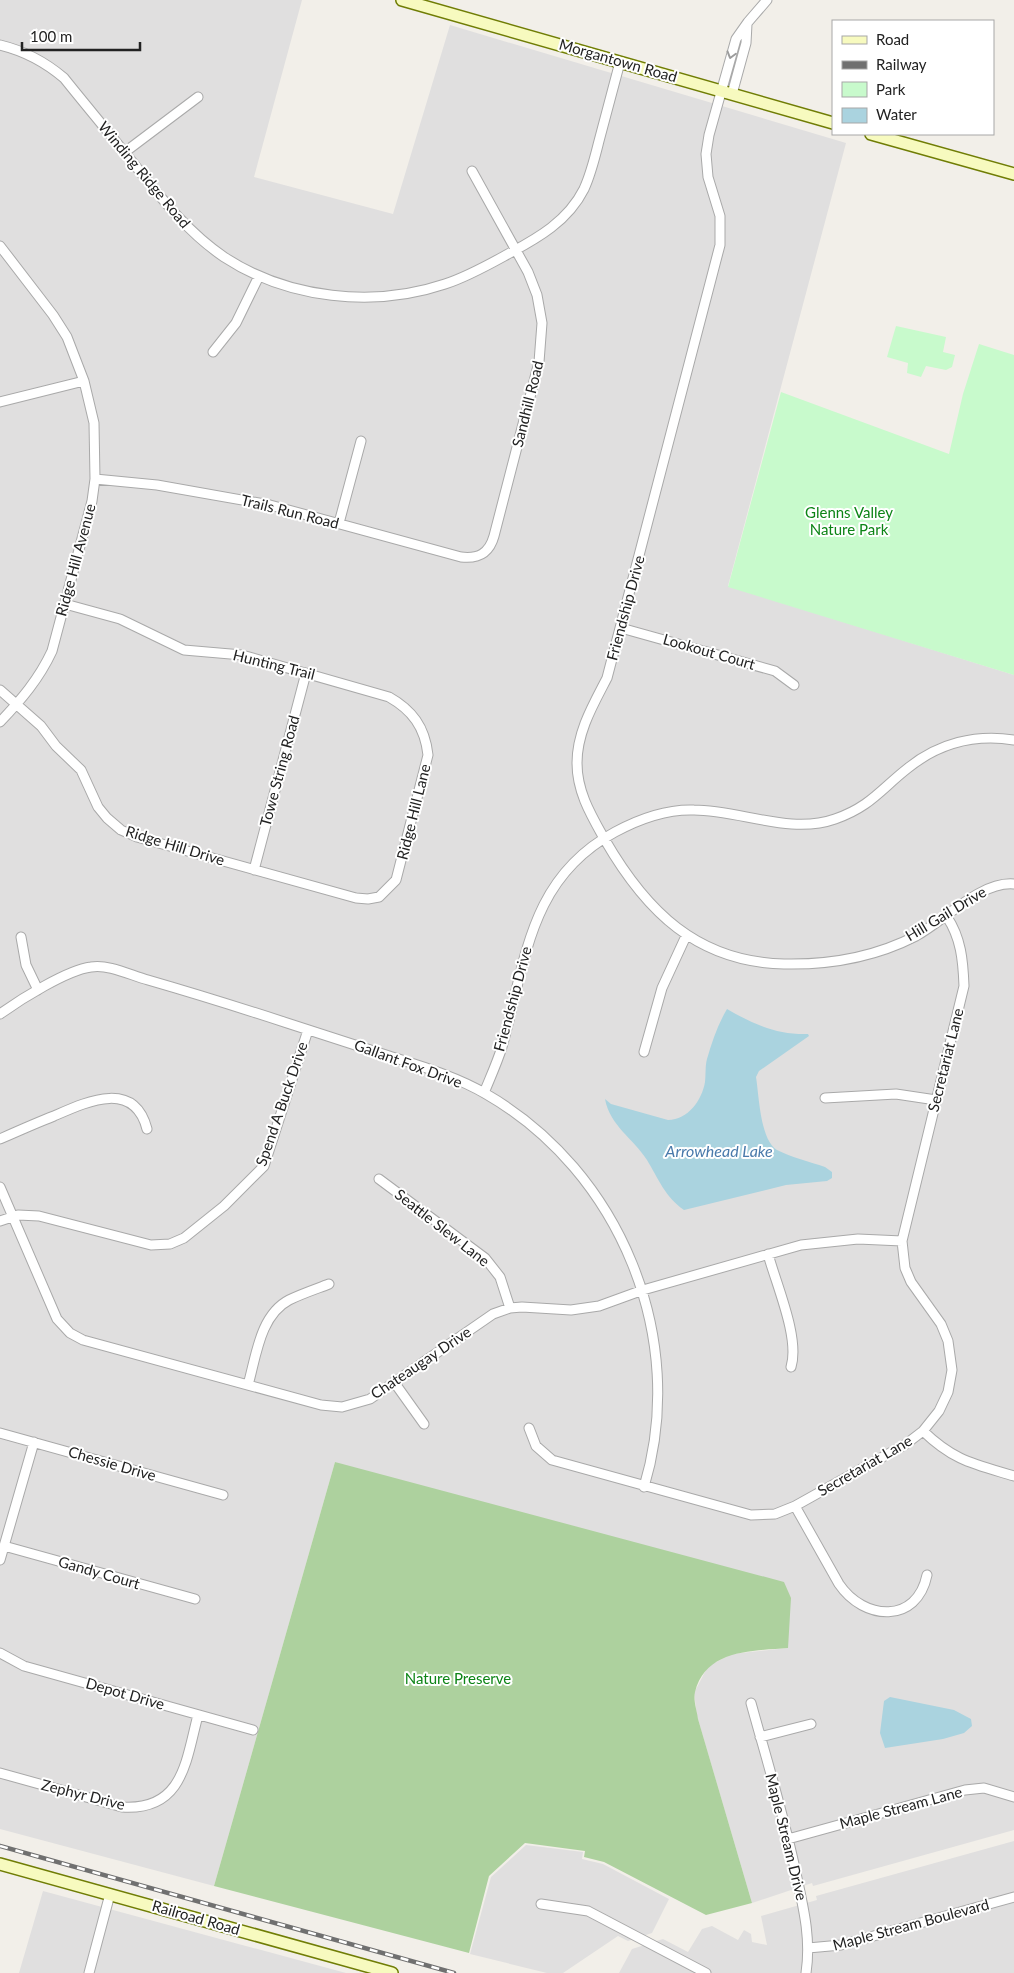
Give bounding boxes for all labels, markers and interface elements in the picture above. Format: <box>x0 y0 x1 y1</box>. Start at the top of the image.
scale bar <box>22 20 140 52</box>
legend <box>832 20 994 135</box>
text: 100 m <box>30 27 72 45</box>
text: Road <box>876 30 909 48</box>
street label: Morgantown Road <box>557 35 679 86</box>
one-way arrow <box>727 50 737 58</box>
text: Railway <box>876 55 927 73</box>
text: Park <box>876 80 906 98</box>
text: Water <box>876 105 917 123</box>
street label: Winding Ridge Road <box>95 117 195 231</box>
street label: Sandhill Road <box>508 359 546 449</box>
street label: Trails Run Road <box>239 490 341 532</box>
street label: Ridge Hill Avenue <box>51 501 99 618</box>
park label: Glenns Valley Nature Park <box>805 503 893 538</box>
street label: Friendship Drive <box>602 553 648 662</box>
street label: Lookout Court <box>661 629 758 673</box>
street label: Hunting Trail <box>231 645 317 683</box>
street label: Towe String Road <box>256 713 303 828</box>
street label: Ridge Hill Lane <box>392 762 434 862</box>
street label: Ridge Hill Drive <box>124 821 227 869</box>
street label: Hill Gail Drive <box>902 882 989 944</box>
street label: Friendship Drive <box>489 944 535 1053</box>
street label: Secretariat Lane <box>923 1006 967 1113</box>
street label: Gallant Fox Drive <box>352 1035 465 1091</box>
street label: Spend A Buck Drive <box>251 1039 311 1168</box>
water label: Arrowhead Lake <box>664 1141 773 1160</box>
street label: Seattle Slew Lane <box>392 1185 494 1270</box>
street label: Chateaugay Drive <box>367 1322 474 1402</box>
street label: Secretariat Lane <box>814 1431 915 1499</box>
street label: Chessie Drive <box>66 1442 158 1484</box>
street label: Gandy Court <box>56 1552 143 1592</box>
park label: Nature Preserve <box>405 1669 511 1687</box>
street label: Depot Drive <box>84 1673 167 1713</box>
street label: Maple Stream Drive <box>762 1771 812 1902</box>
street label: Zephyr Drive <box>40 1775 127 1813</box>
street label: Maple Stream Lane <box>837 1782 964 1832</box>
street label: Maple Stream Boulevard <box>831 1894 991 1954</box>
street label: Railroad Road <box>150 1896 242 1938</box>

